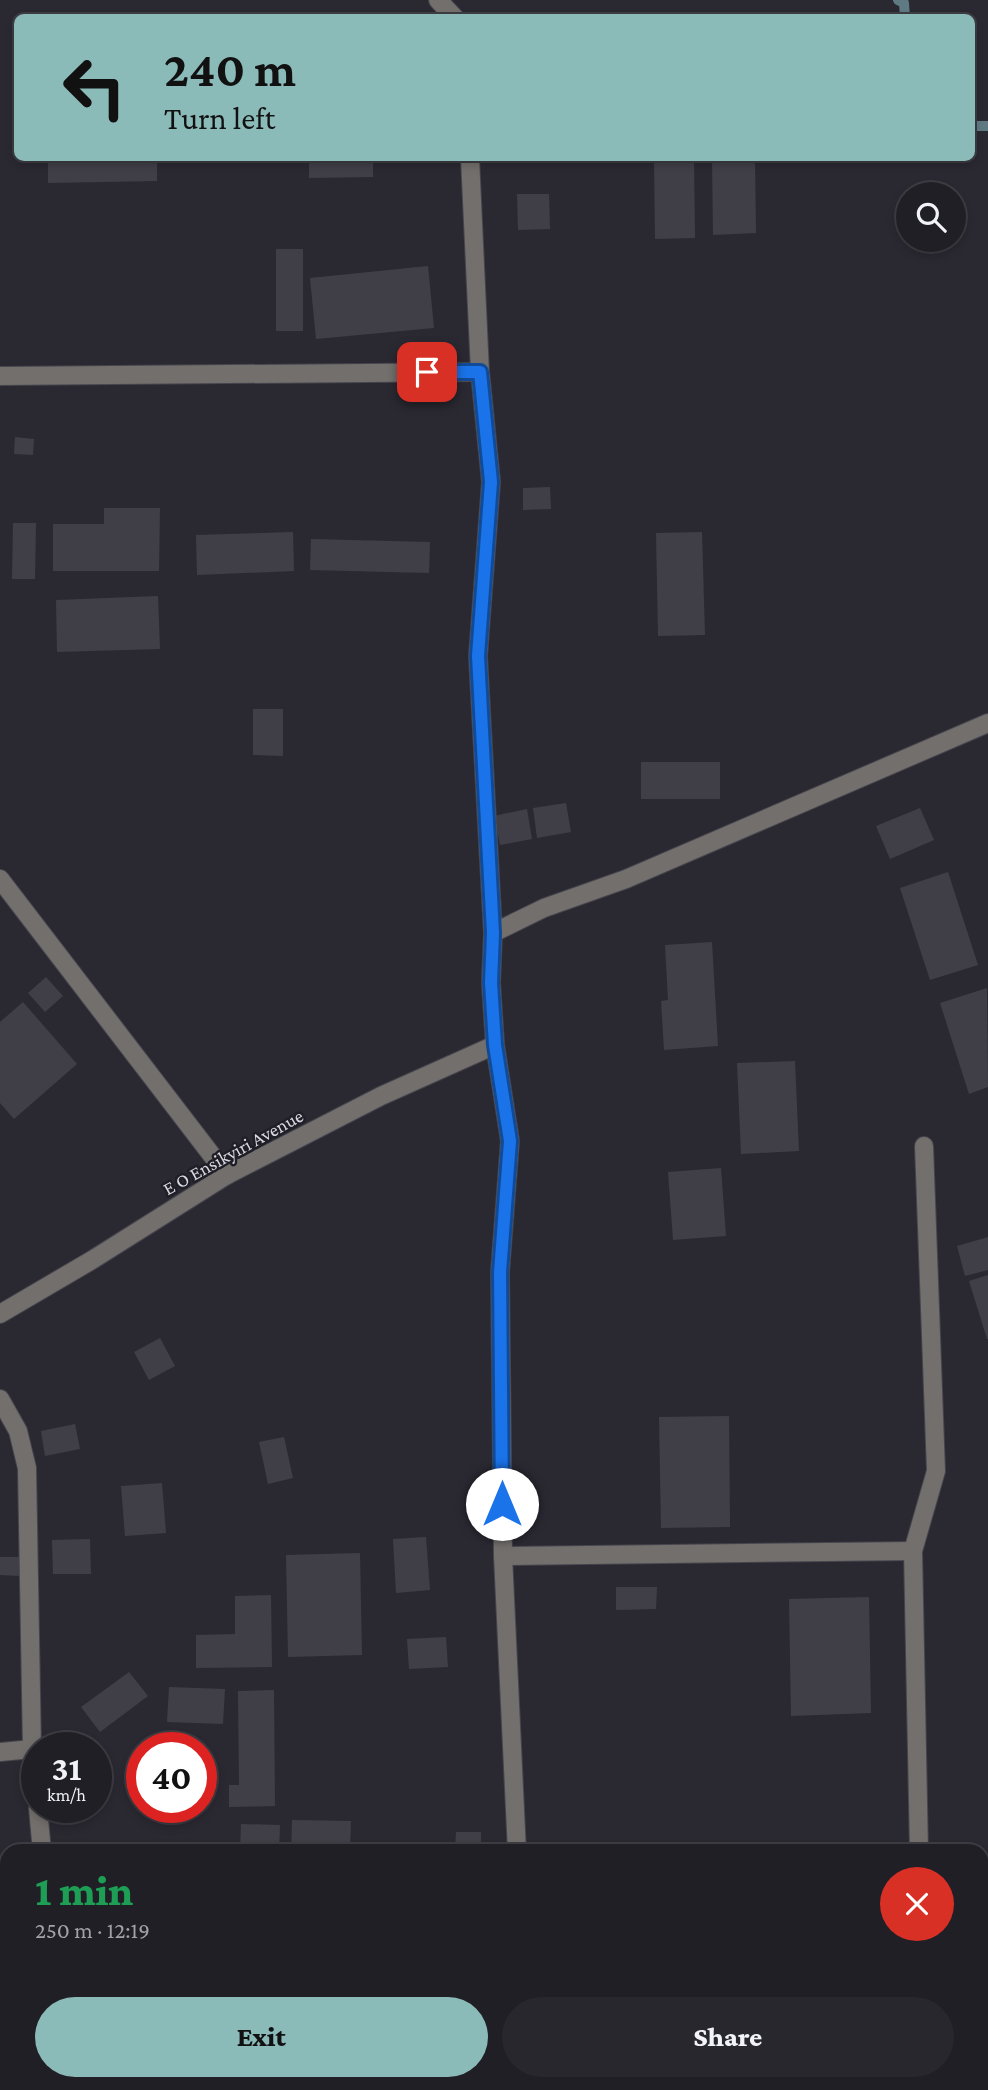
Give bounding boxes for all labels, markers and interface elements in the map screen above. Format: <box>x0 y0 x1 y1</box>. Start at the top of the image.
icon: left <box>49 42 140 133</box>
text: 240 m <box>164 42 296 97</box>
text: Turn left <box>164 100 275 136</box>
map controls <box>896 182 966 252</box>
button: search <box>896 182 966 252</box>
pin <box>397 342 457 402</box>
icon: arrive <box>408 353 446 391</box>
street label: E O Ensikyiri Avenue <box>159 1105 307 1199</box>
position arrow <box>465 1467 539 1541</box>
speed limit sign: 40 <box>126 1732 217 1823</box>
text: 31 <box>51 1749 82 1788</box>
text: km/h <box>47 1785 86 1805</box>
text: 1 min <box>35 1867 133 1914</box>
button: close <box>880 1867 954 1941</box>
text: 250 m · 12:19 <box>35 1917 150 1943</box>
button: Exit <box>35 1997 488 2077</box>
button: Share <box>502 1997 954 2077</box>

